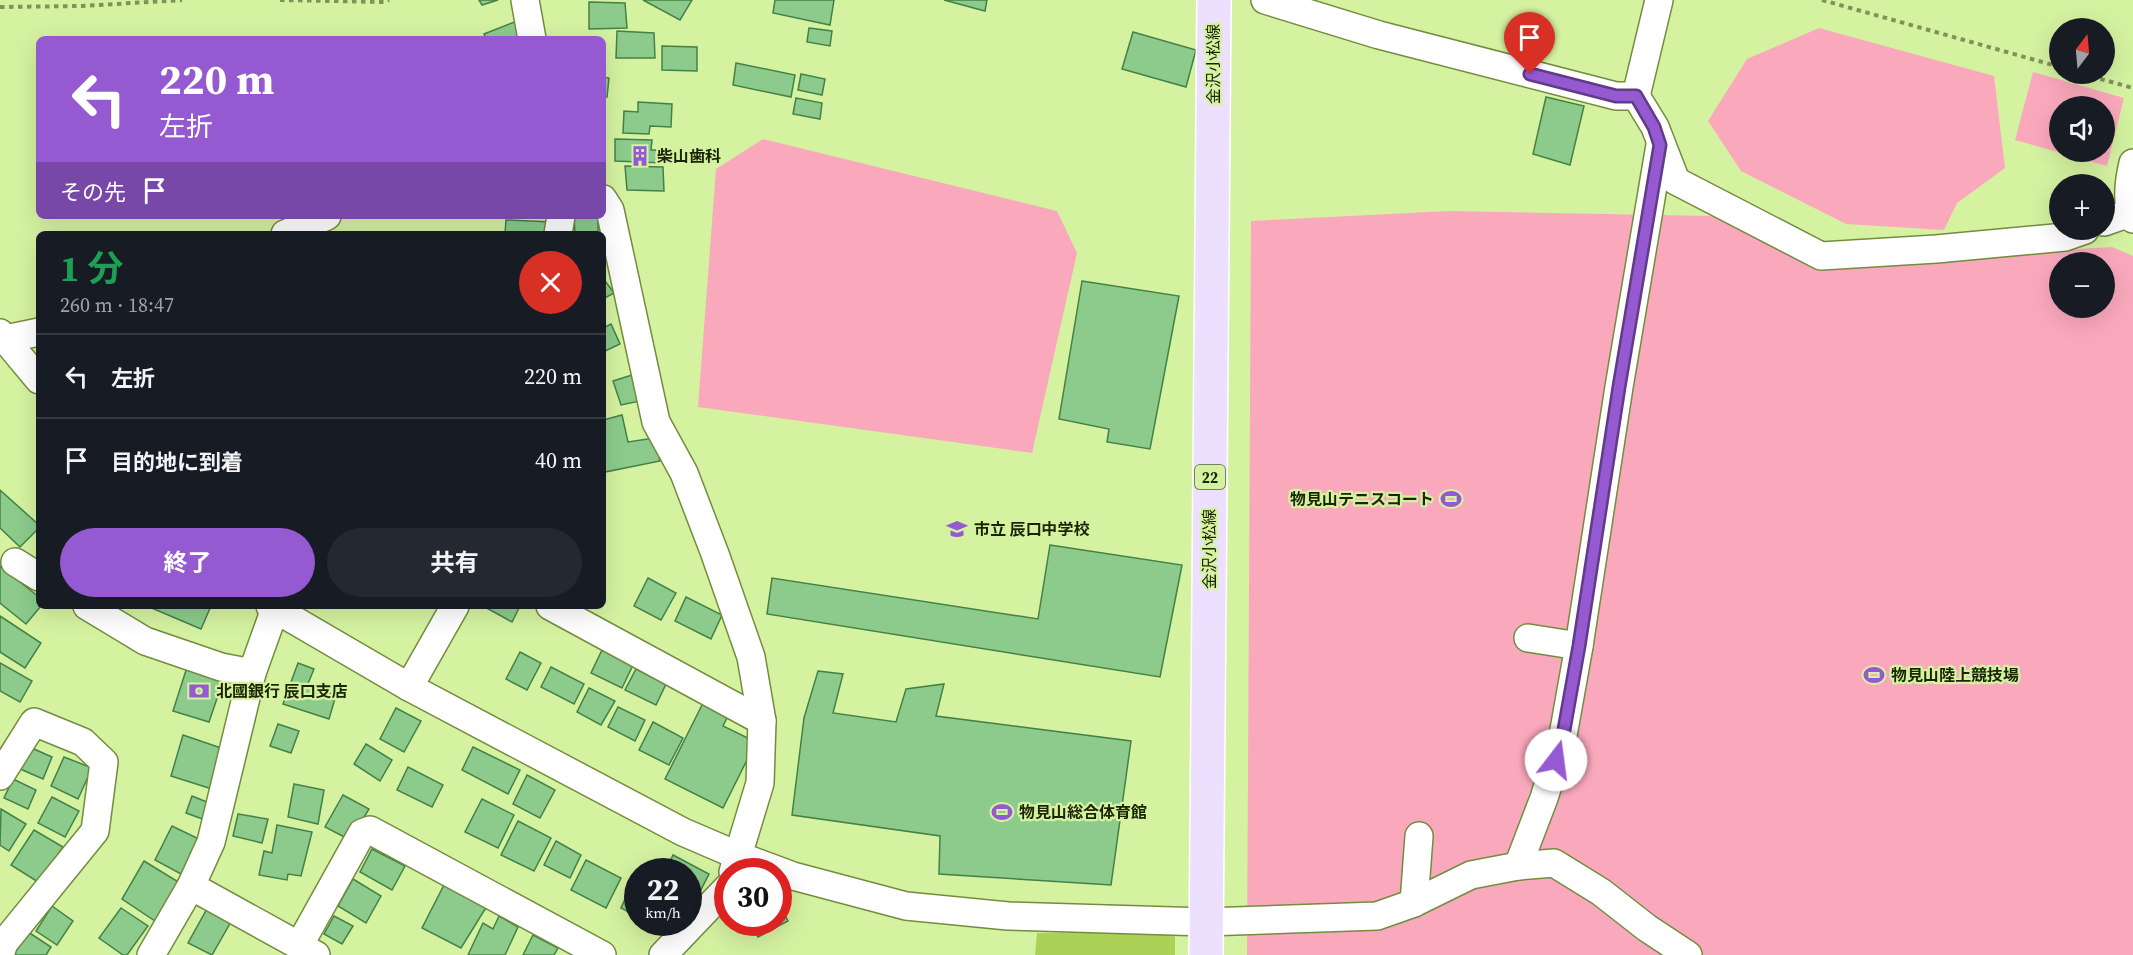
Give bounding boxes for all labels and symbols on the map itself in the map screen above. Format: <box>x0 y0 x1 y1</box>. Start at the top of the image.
pin <box>1504 12 1555 74</box>
north arrow <box>2049 18 2115 84</box>
street label: 金沢小松線 <box>1202 24 1224 104</box>
building icon: 柴山歯科 <box>628 144 652 168</box>
place label: 柴山歯科 <box>657 145 721 167</box>
road number: 22 <box>1195 465 1225 489</box>
sports icon: 物見山テニスコート <box>1439 487 1463 511</box>
place label: 物見山テニスコート <box>1290 488 1434 510</box>
street label: 金沢小松線 <box>1198 509 1220 589</box>
school or university icon: 市立 辰口中学校 <box>945 517 969 541</box>
place label: 市立 辰口中学校 <box>974 518 1089 540</box>
sports icon: 物見山陸上競技場 <box>1862 663 1886 687</box>
place label: 物見山陸上競技場 <box>1891 664 2019 686</box>
bank icon: 北國銀行 辰口支店 <box>187 679 211 703</box>
place label: 北國銀行 辰口支店 <box>216 680 347 702</box>
position arrow <box>1524 728 1588 792</box>
sports icon: 物見山総合体育館 <box>990 800 1014 824</box>
place label: 物見山総合体育館 <box>1019 801 1147 823</box>
speed limit sign: 30 <box>714 858 792 936</box>

